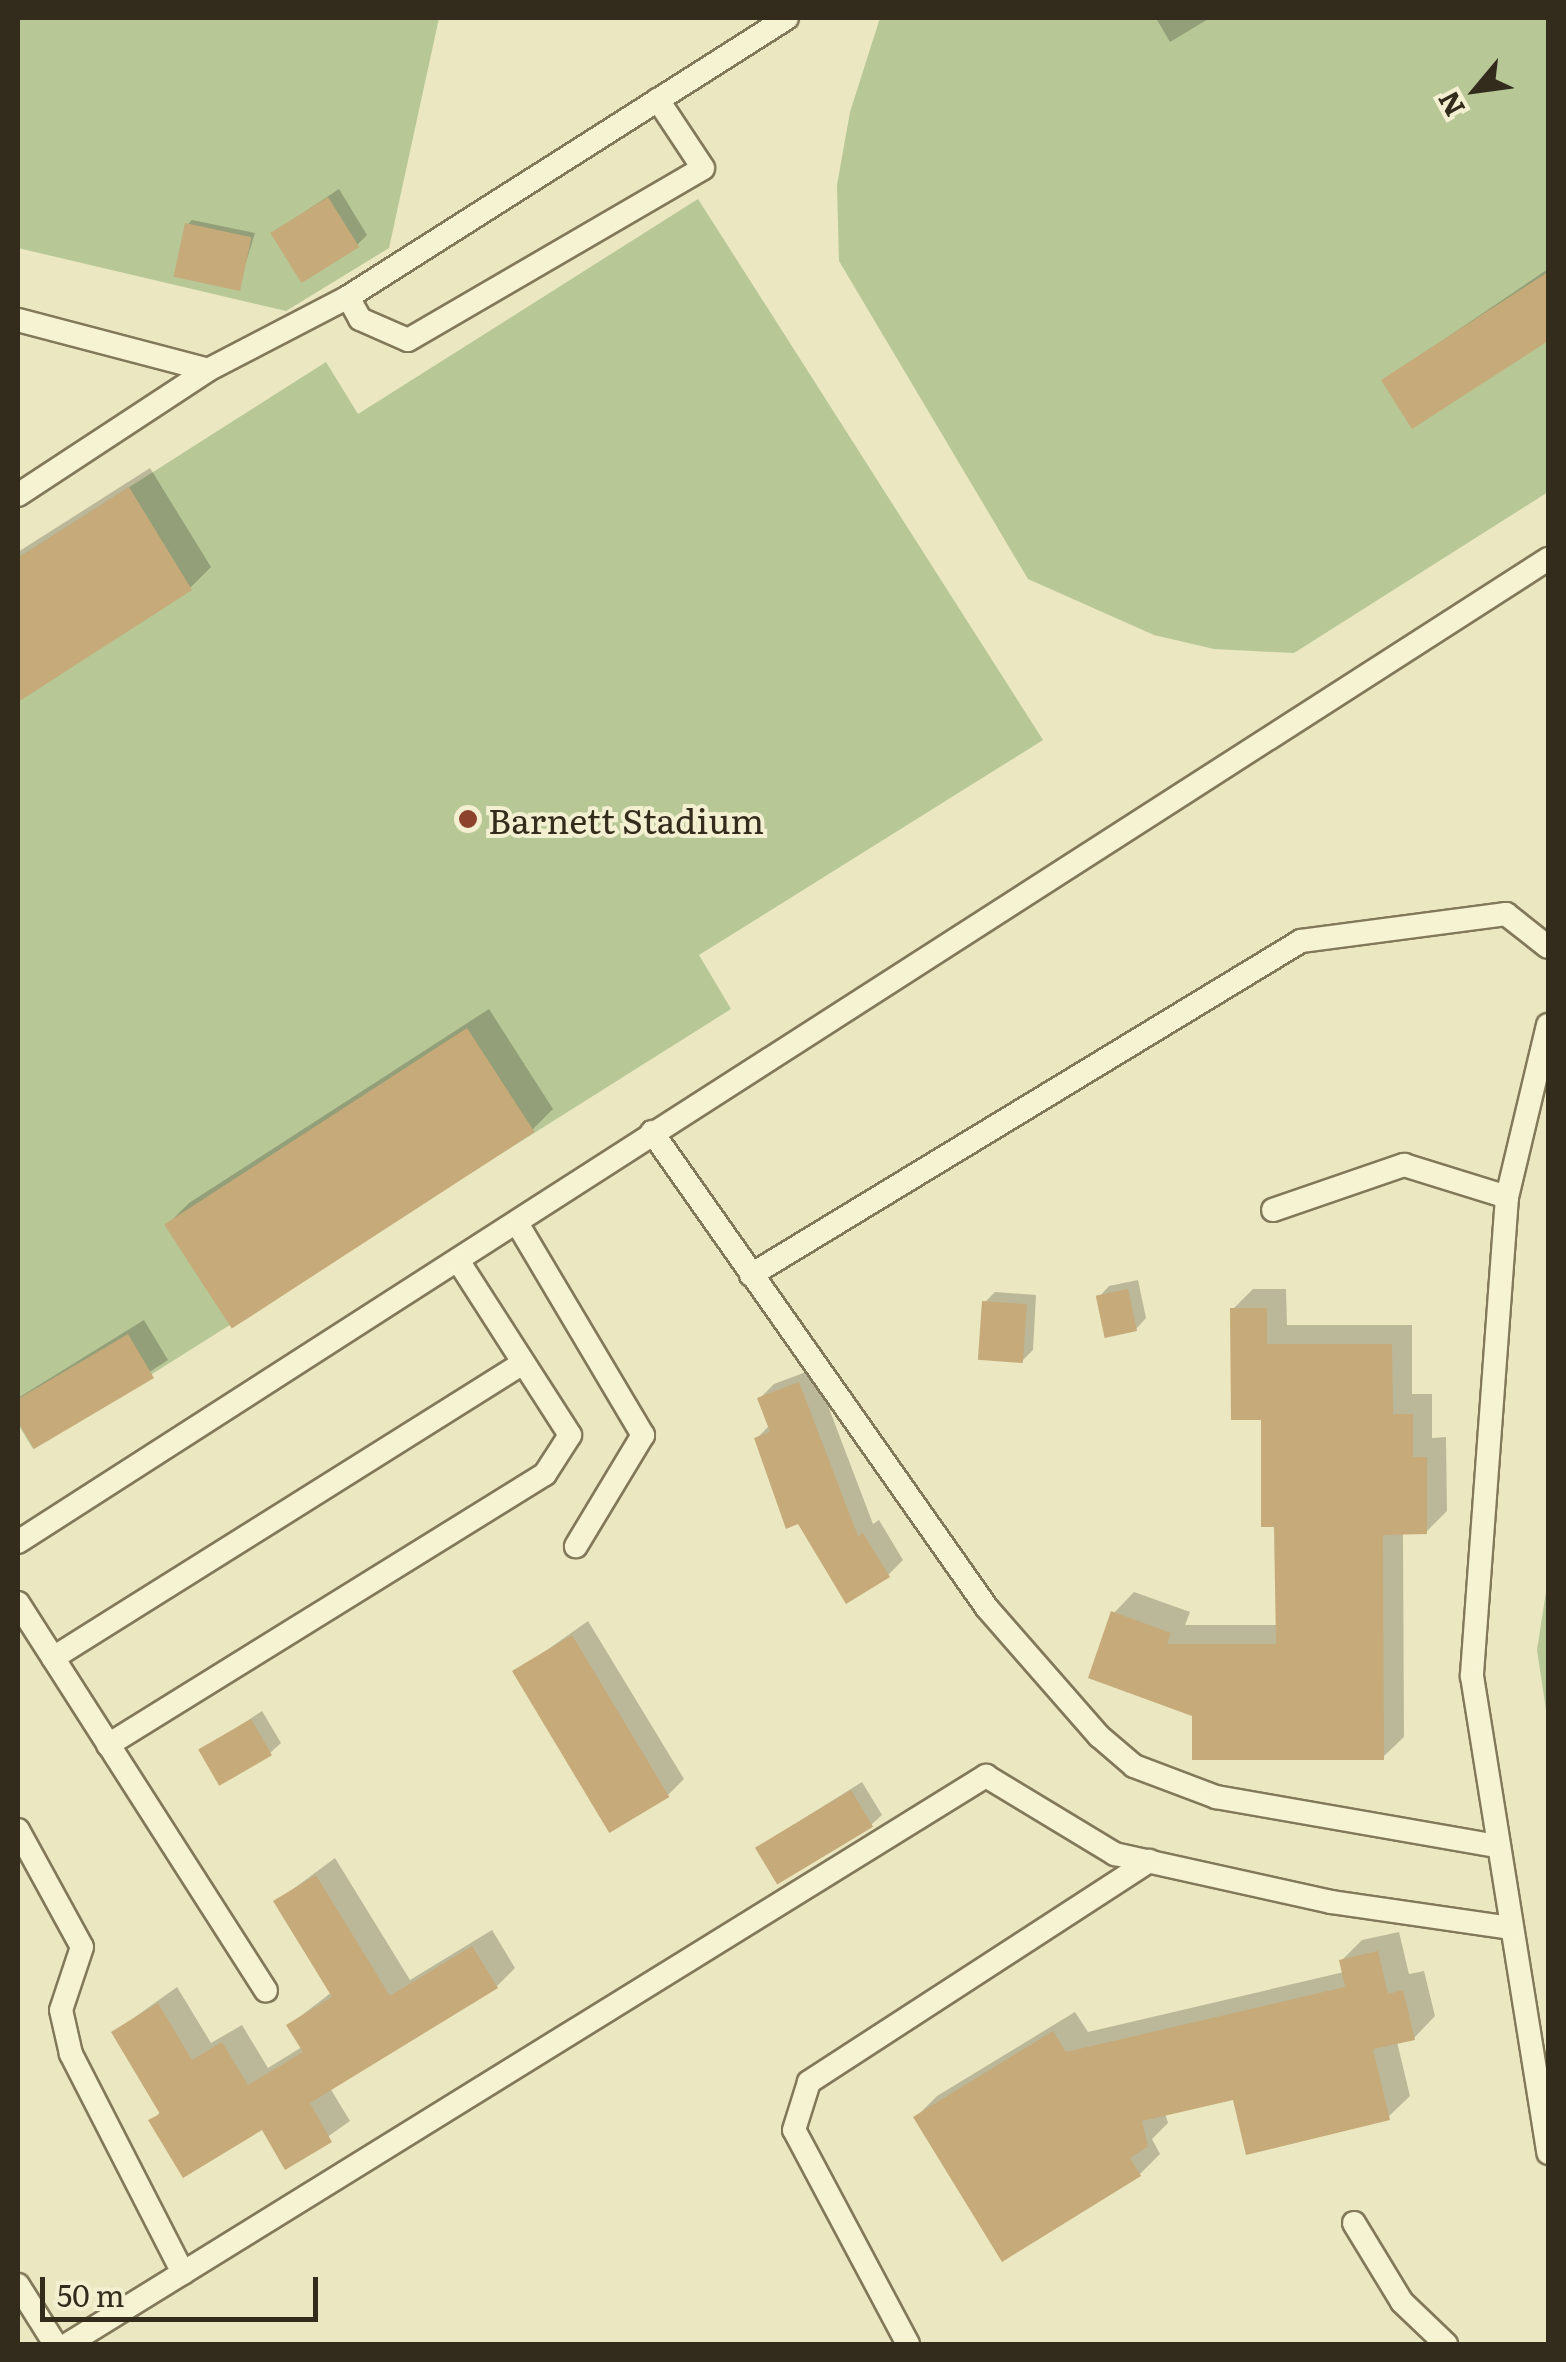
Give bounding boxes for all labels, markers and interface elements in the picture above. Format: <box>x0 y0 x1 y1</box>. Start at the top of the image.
north arrow <box>1426 40 1526 140</box>
text: N <box>1426 84 1474 125</box>
place label: Barnett Stadium <box>488 798 764 840</box>
marker: Barnett Stadium <box>457 808 479 830</box>
scale bar <box>45 2257 322 2319</box>
text: 50 m <box>57 2272 125 2316</box>

